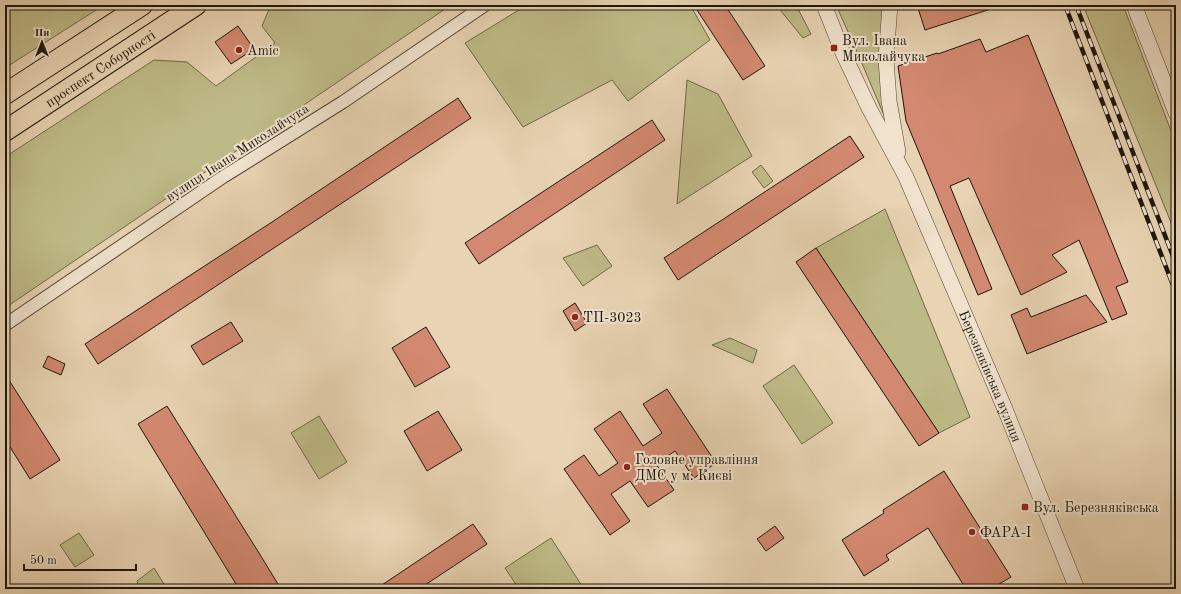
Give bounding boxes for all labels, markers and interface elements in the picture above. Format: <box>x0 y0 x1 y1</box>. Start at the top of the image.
north arrow <box>22 22 62 62</box>
text: Пн <box>34 28 50 39</box>
street label: проспект Соборності <box>43 28 158 110</box>
place label: Вул. Івана Миколайчука <box>842 34 925 64</box>
marker: Вул. Івана Миколайчука <box>829 43 839 53</box>
place label: Amic <box>247 44 279 58</box>
marker: Amic <box>234 45 244 55</box>
street label: вулиця Івана Миколайчука <box>163 101 312 204</box>
street label: Березняківська вулиця <box>956 309 1023 444</box>
place label: ТП-3023 <box>583 311 642 325</box>
marker: ТП-3023 <box>570 312 580 322</box>
place label: Головне управління ДМС у м. Києві <box>635 453 758 483</box>
marker: Головне управління ДМС у м. Києві <box>622 462 632 472</box>
place label: Вул. Березняківська <box>1033 501 1159 515</box>
marker: Вул. Березняківська <box>1020 502 1030 512</box>
place label: ФАРА-І <box>980 526 1031 540</box>
marker: ФАРА-І <box>967 527 977 537</box>
scale bar <box>24 546 136 572</box>
text: 50 m <box>30 554 57 567</box>

